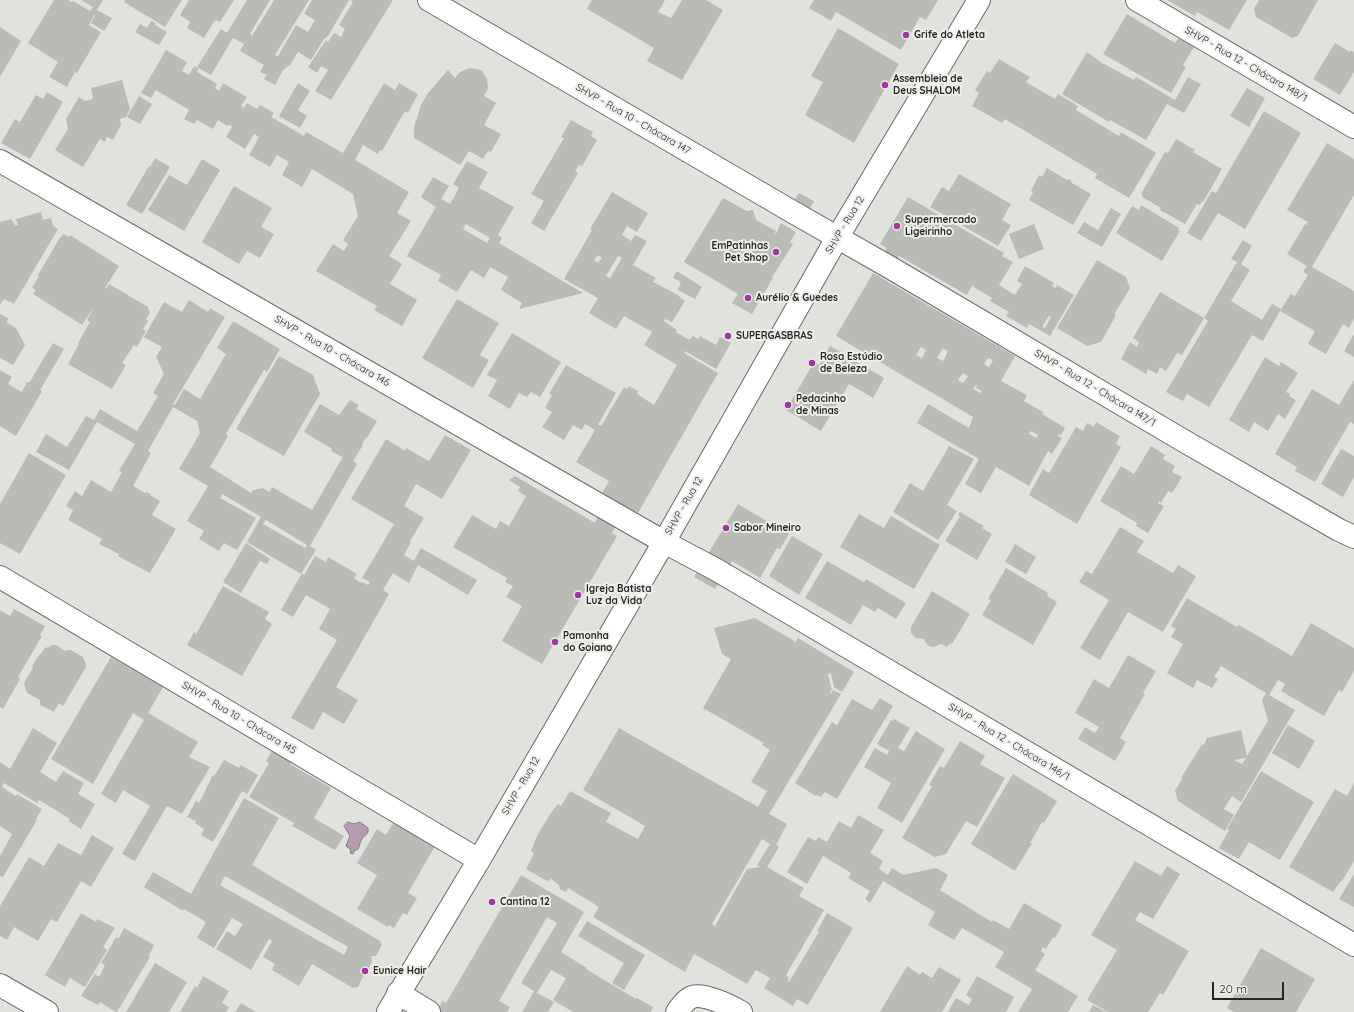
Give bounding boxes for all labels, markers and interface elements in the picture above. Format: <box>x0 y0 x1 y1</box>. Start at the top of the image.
street label: SHVP - Rua 12 - Chácara 148/1 <box>1183 24 1309 104</box>
place label: Grife do Atleta <box>914 29 985 41</box>
marker: Grife do Atleta <box>901 30 911 40</box>
place label: Assembleia de Deus SHALOM <box>893 73 963 96</box>
marker: Assembleia de Deus SHALOM <box>880 80 890 90</box>
street label: SHVP - Rua 10 - Chácara 147 <box>573 81 693 157</box>
street label: SHVP - Rua 12 <box>823 194 867 256</box>
place label: Supermercado Ligeirinho <box>905 214 977 238</box>
marker: Supermercado Ligeirinho <box>892 221 902 231</box>
place label: EmPatinhas Pet Shop <box>711 240 768 264</box>
marker: EmPatinhas Pet Shop <box>771 247 781 257</box>
place label: Aurélio & Guedes <box>756 292 838 304</box>
marker: Aurélio & Guedes <box>743 293 753 303</box>
street label: SHVP - Rua 10 - Chácara 146 <box>272 313 392 389</box>
place label: SUPERGASBRAS <box>736 330 813 342</box>
marker: SUPERGASBRAS <box>723 331 733 341</box>
street label: SHVP - Rua 12 - Chácara 147/1 <box>1032 347 1158 429</box>
place label: Rosa Estúdio de Beleza <box>820 351 882 374</box>
marker: Rosa Estúdio de Beleza <box>807 358 817 368</box>
place label: Pedacinho de Minas <box>796 393 846 416</box>
marker: Pedacinho de Minas <box>783 400 793 410</box>
street label: SHVP - Rua 12 <box>663 475 705 537</box>
place label: Sabor Mineiro <box>734 522 801 534</box>
marker: Sabor Mineiro <box>721 523 731 533</box>
place label: Igreja Batista Luz da Vida <box>586 583 651 606</box>
marker: Igreja Batista Luz da Vida <box>573 590 583 600</box>
place label: Pamonha do Goiano <box>563 630 612 654</box>
marker: Pamonha do Goiano <box>550 637 560 647</box>
street label: SHVP - Rua 10 - Chácara 145 <box>180 679 298 757</box>
street label: SHVP - Rua 12 - Chácara 146/1 <box>946 701 1072 783</box>
street label: SHVP - Rua 12 <box>500 755 542 817</box>
place label: Cantina 12 <box>500 896 550 908</box>
marker: Cantina 12 <box>487 897 497 907</box>
place label: Eunice Hair <box>373 965 427 977</box>
marker: Eunice Hair <box>360 966 370 976</box>
scale bar <box>1214 974 1286 1000</box>
text: 20 m <box>1219 981 1247 996</box>

